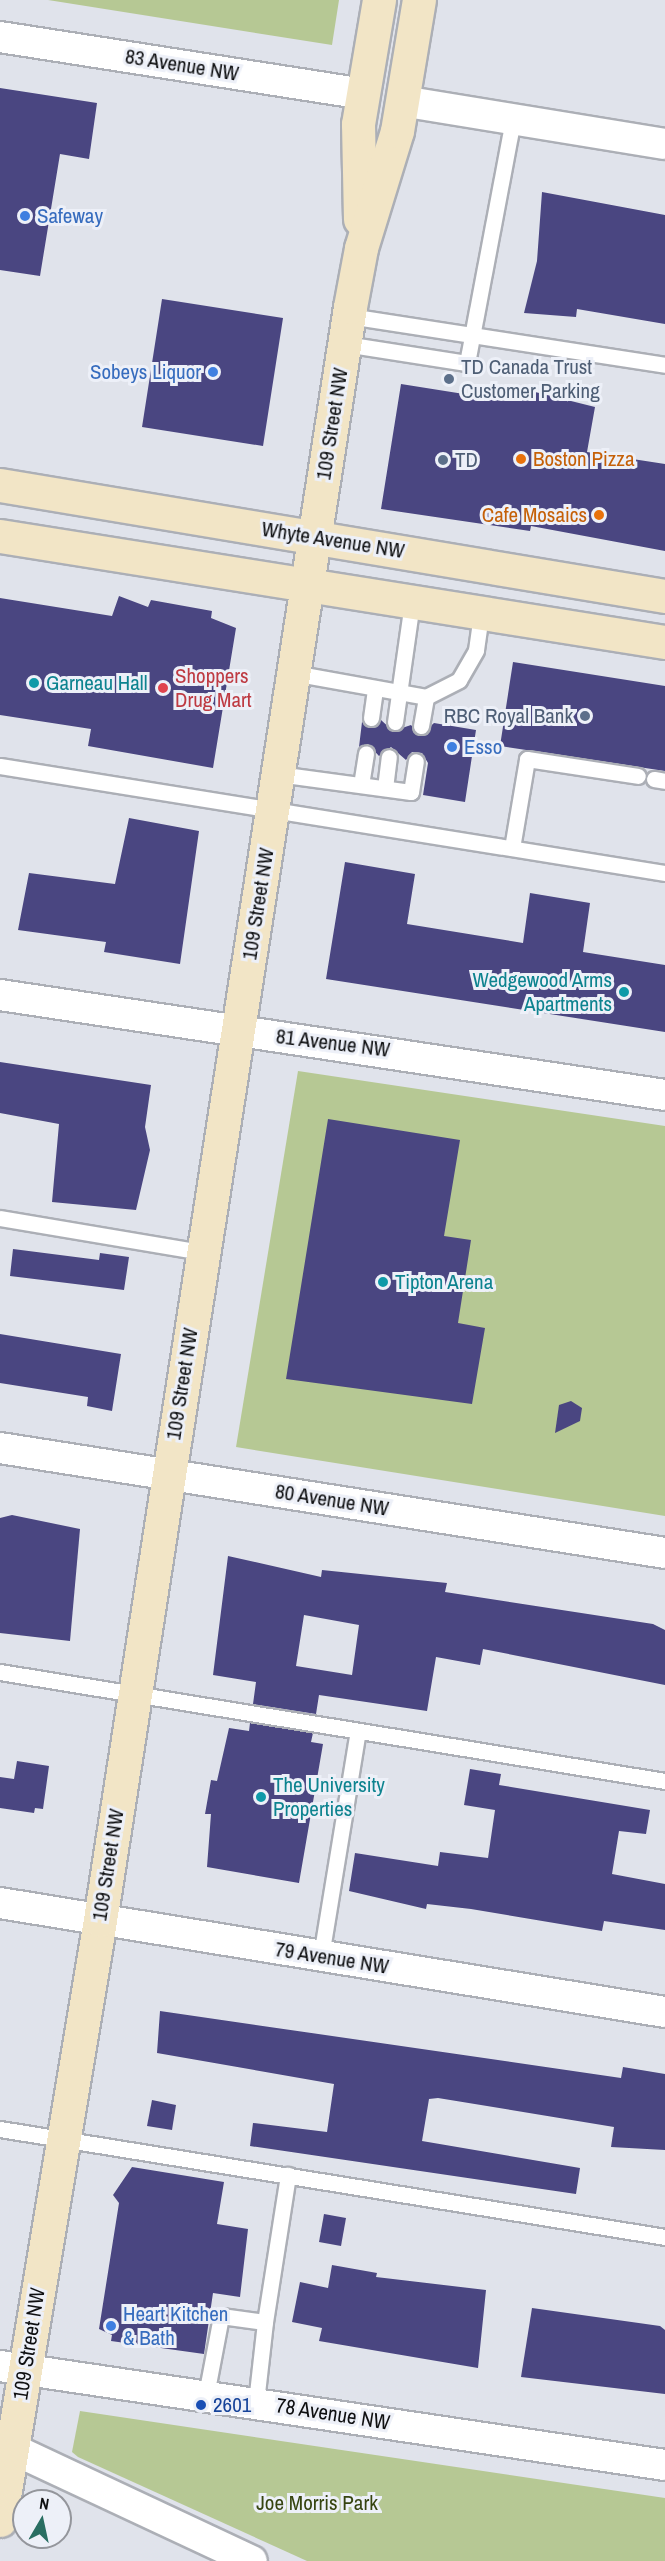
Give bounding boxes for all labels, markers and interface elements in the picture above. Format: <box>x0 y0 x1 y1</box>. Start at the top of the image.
street label: 83 Avenue NW <box>123 44 241 86</box>
place label: Safeway <box>37 203 103 229</box>
marker: Safeway <box>18 209 32 223</box>
place label: TD Canada Trust Customer Parking <box>461 354 600 404</box>
place label: Sobeys Liquor <box>90 359 201 385</box>
marker: Sobeys Liquor <box>206 365 220 379</box>
street label: 109 Street NW <box>311 366 353 482</box>
marker: TD Canada Trust Customer Parking <box>442 372 456 386</box>
place label: Boston Pizza <box>533 446 634 472</box>
place label: TD <box>455 447 478 473</box>
marker: Boston Pizza <box>514 452 528 466</box>
marker: TD <box>436 453 450 467</box>
place label: Cafe Mosaics <box>482 502 587 528</box>
marker: Cafe Mosaics <box>592 508 606 522</box>
street label: Whyte Avenue NW <box>259 516 407 564</box>
place label: Shoppers Drug Mart <box>175 663 252 713</box>
place label: Garneau Hall <box>46 670 147 696</box>
marker: Garneau Hall <box>27 676 41 690</box>
marker: Shoppers Drug Mart <box>156 681 170 695</box>
place label: RBC Royal Bank <box>444 703 573 729</box>
marker: RBC Royal Bank <box>578 709 592 723</box>
place label: Esso <box>464 734 502 760</box>
marker: Esso <box>445 740 459 754</box>
street label: 109 Street NW <box>237 846 279 962</box>
place label: Wedgewood Arms Apartments <box>472 967 612 1017</box>
marker: Wedgewood Arms Apartments <box>617 985 631 999</box>
street label: 81 Avenue NW <box>274 1023 392 1063</box>
place label: Tipton Arena <box>395 1269 494 1295</box>
marker: Tipton Arena <box>376 1275 390 1289</box>
street label: 109 Street NW <box>161 1326 203 1442</box>
street label: 80 Avenue NW <box>273 1479 391 1521</box>
place label: The University Properties <box>273 1772 385 1822</box>
marker: The University Properties <box>254 1790 268 1804</box>
street label: 109 Street NW <box>87 1807 129 1923</box>
street label: 79 Avenue NW <box>273 1937 391 1979</box>
street label: 109 Street NW <box>8 2286 50 2402</box>
place label: Heart Kitchen & Bath <box>123 2301 228 2351</box>
marker: Heart Kitchen & Bath <box>104 2319 118 2333</box>
place label: 2601 <box>213 2392 251 2418</box>
street label: 78 Avenue NW <box>274 2393 392 2435</box>
marker: 2601 <box>194 2398 208 2412</box>
north arrow <box>12 2489 72 2549</box>
park label: Joe Morris Park <box>256 2490 378 2516</box>
text: N <box>38 2492 51 2515</box>

